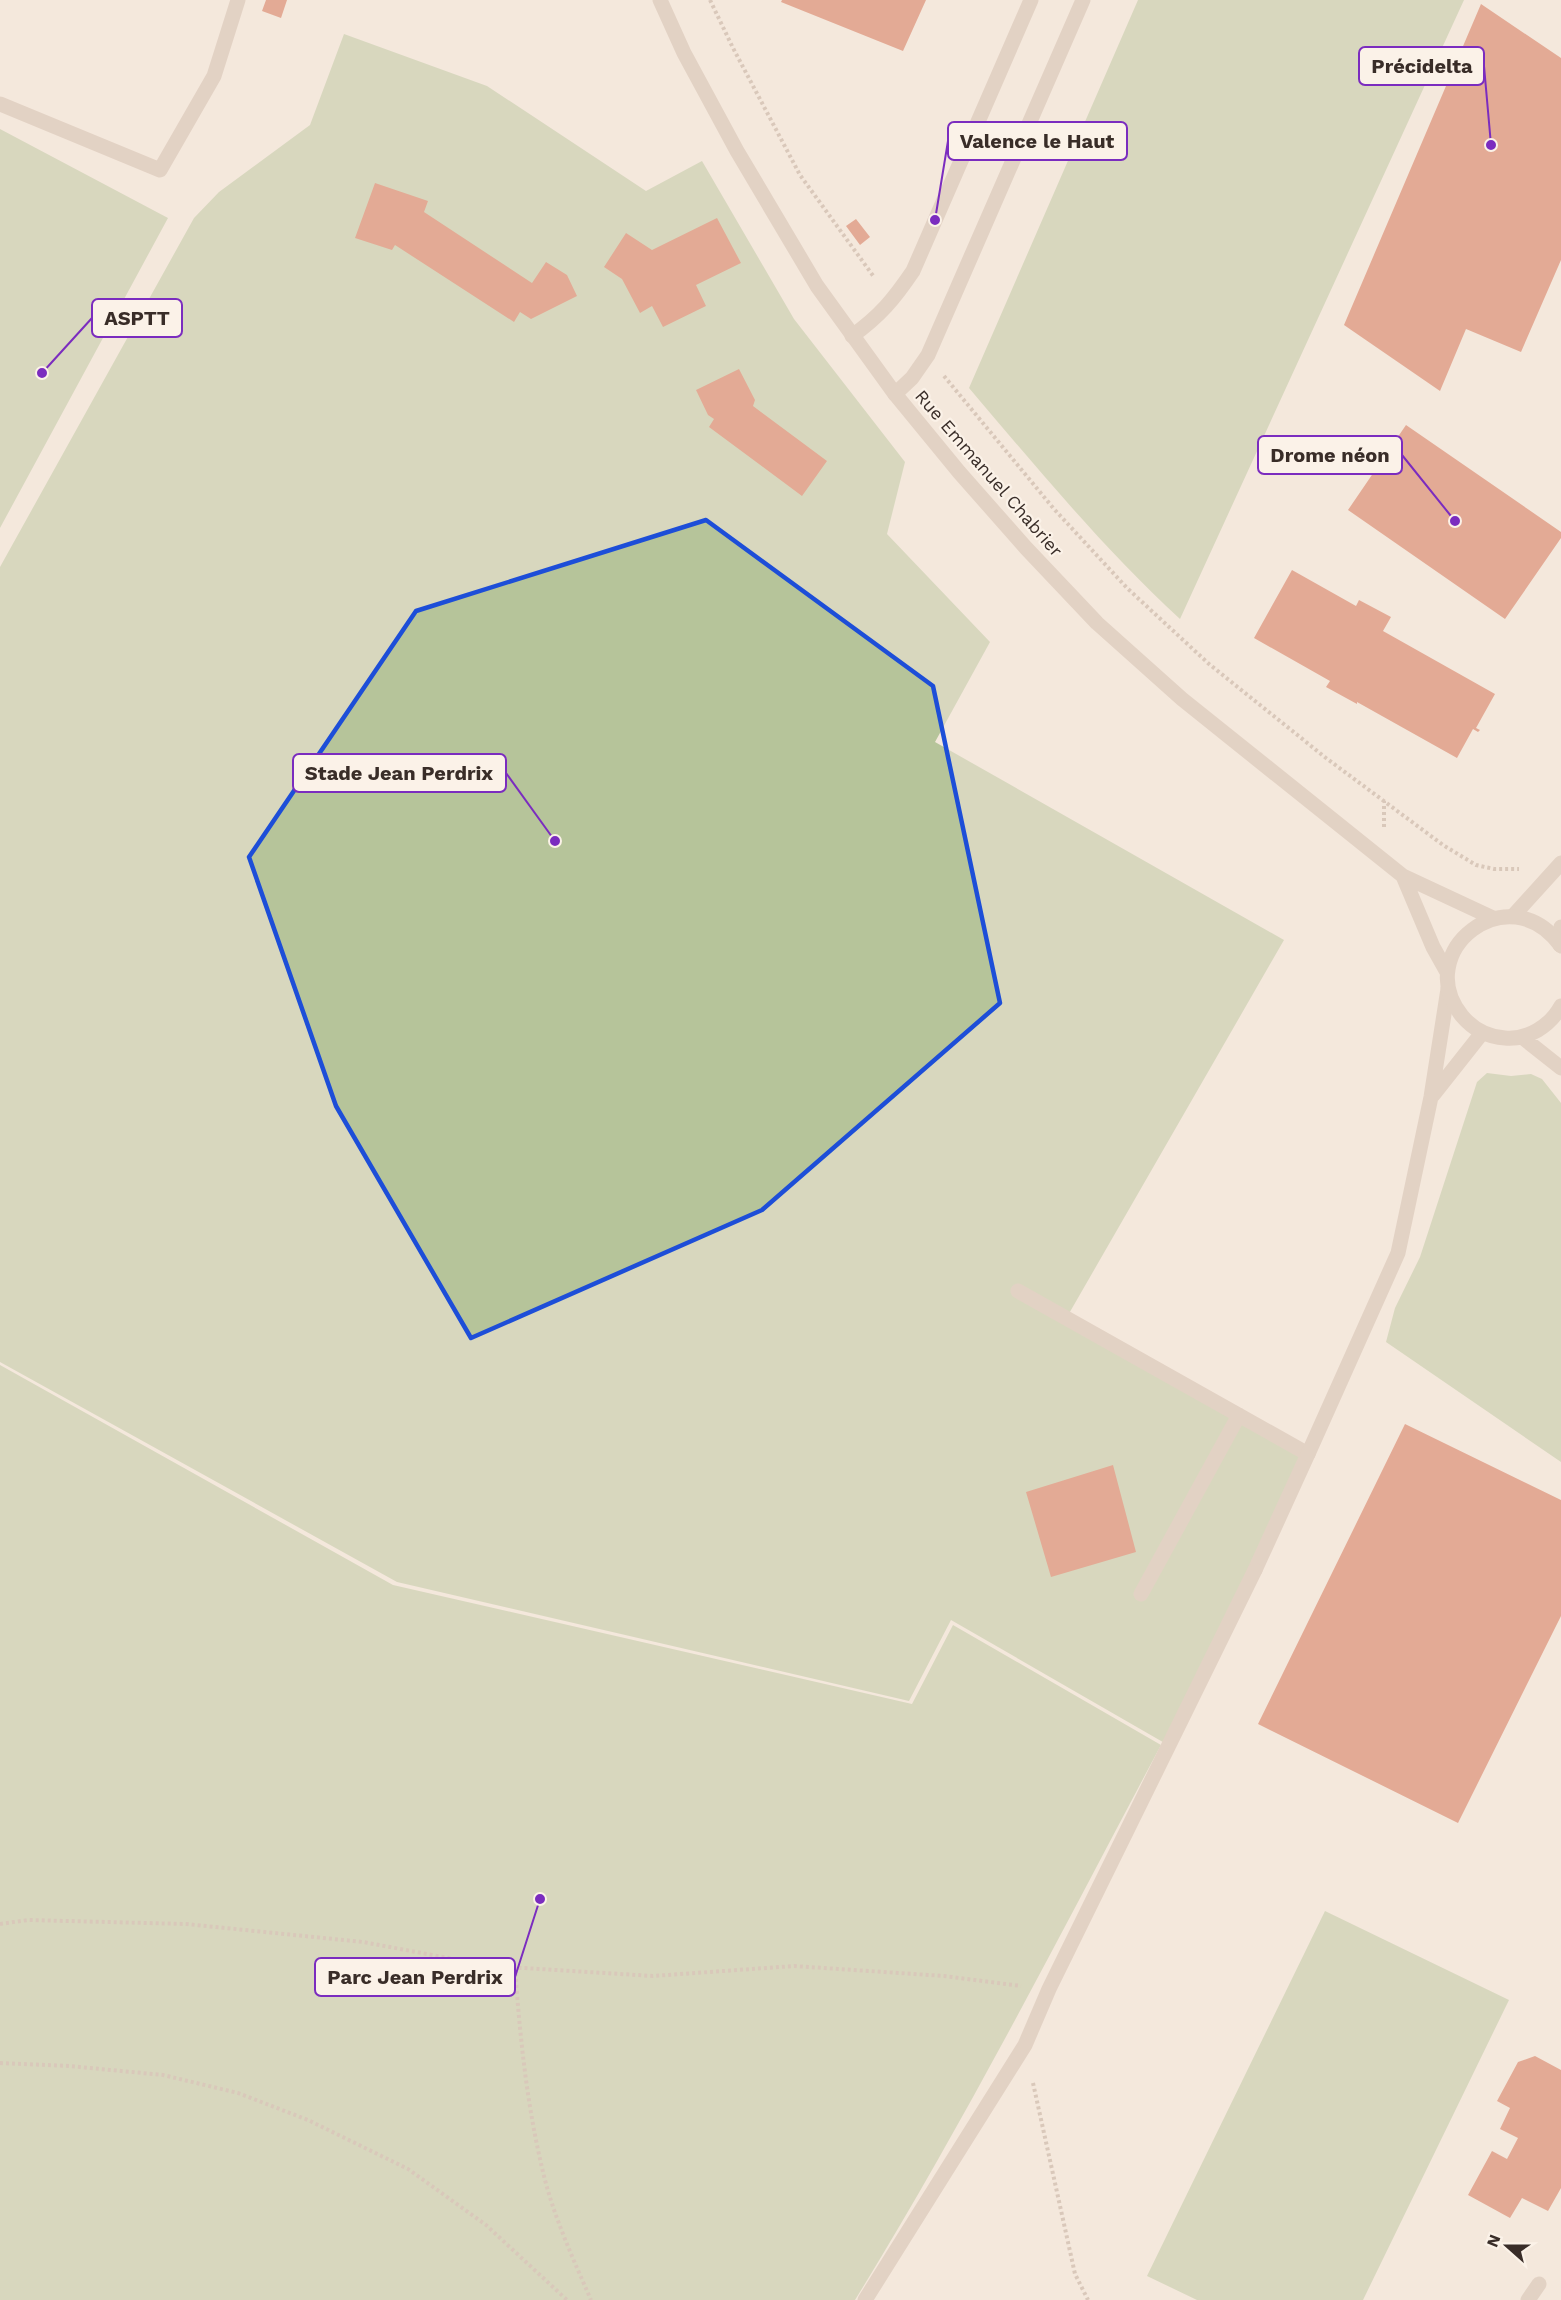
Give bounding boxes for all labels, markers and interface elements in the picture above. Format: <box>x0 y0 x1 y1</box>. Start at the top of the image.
callout: Précidelta <box>1359 47 1484 85</box>
text: Précidelta <box>1371 54 1473 78</box>
callout: Valence le Haut <box>948 122 1127 160</box>
text: Valence le Haut <box>960 129 1115 153</box>
callout: ASPTT <box>92 299 182 337</box>
text: ASPTT <box>104 306 170 330</box>
street label: Rue Emmanuel Chabrier <box>911 385 1067 561</box>
callout: Drome néon <box>1258 436 1402 474</box>
text: Drome néon <box>1270 443 1390 467</box>
callout: Stade Jean Perdrix <box>293 754 506 792</box>
text: Stade Jean Perdrix <box>305 761 493 785</box>
callout: Parc Jean Perdrix <box>315 1958 515 1996</box>
text: Parc Jean Perdrix <box>327 1965 503 1989</box>
north arrow <box>1477 2216 1537 2276</box>
text: N <box>1482 2232 1504 2250</box>

